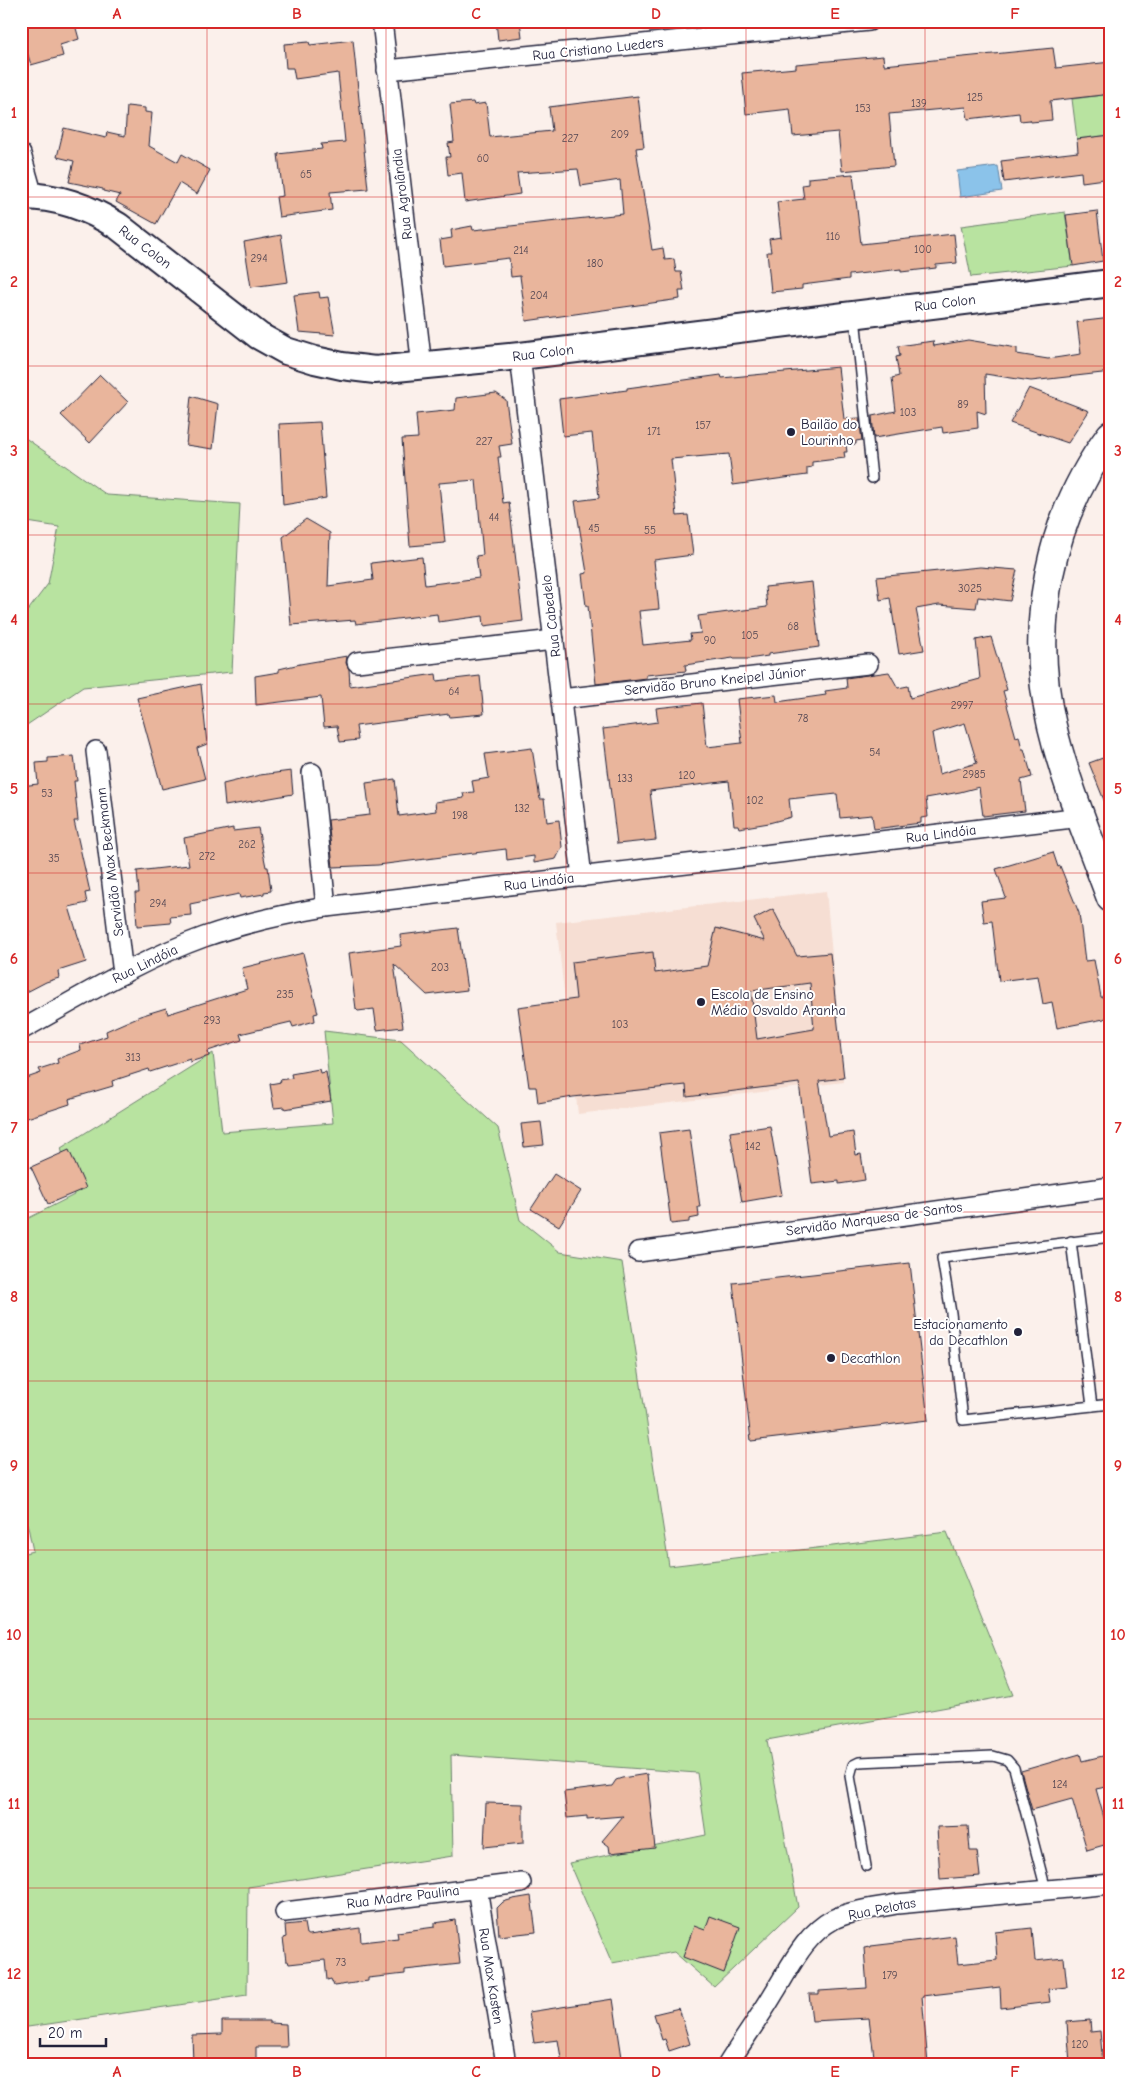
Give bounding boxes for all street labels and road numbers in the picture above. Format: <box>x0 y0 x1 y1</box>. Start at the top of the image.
street label: Rua Cristiano Lueders <box>532 34 664 64</box>
street label: Rua Agrolândia <box>388 148 416 240</box>
street label: Rua Colon <box>115 222 175 272</box>
street label: Rua Colon <box>913 291 977 315</box>
street label: Rua Colon <box>511 341 575 365</box>
street label: Rua Cabedelo <box>538 574 564 658</box>
street label: Servidão Bruno Kneipel Júnior <box>623 663 807 699</box>
street label: Servidão Max Beckmann <box>92 787 128 937</box>
street label: Rua Lindóia <box>905 821 977 847</box>
street label: Rua Lindóia <box>503 869 575 895</box>
street label: Rua Lindóia <box>110 941 180 987</box>
street label: Servidão Marquesa de Santos <box>785 1198 963 1240</box>
street label: Rua Madre Paulina <box>346 1882 460 1912</box>
street label: Rua Pelotas <box>847 1894 917 1924</box>
street label: Rua Max Kasten <box>475 1927 507 2025</box>

